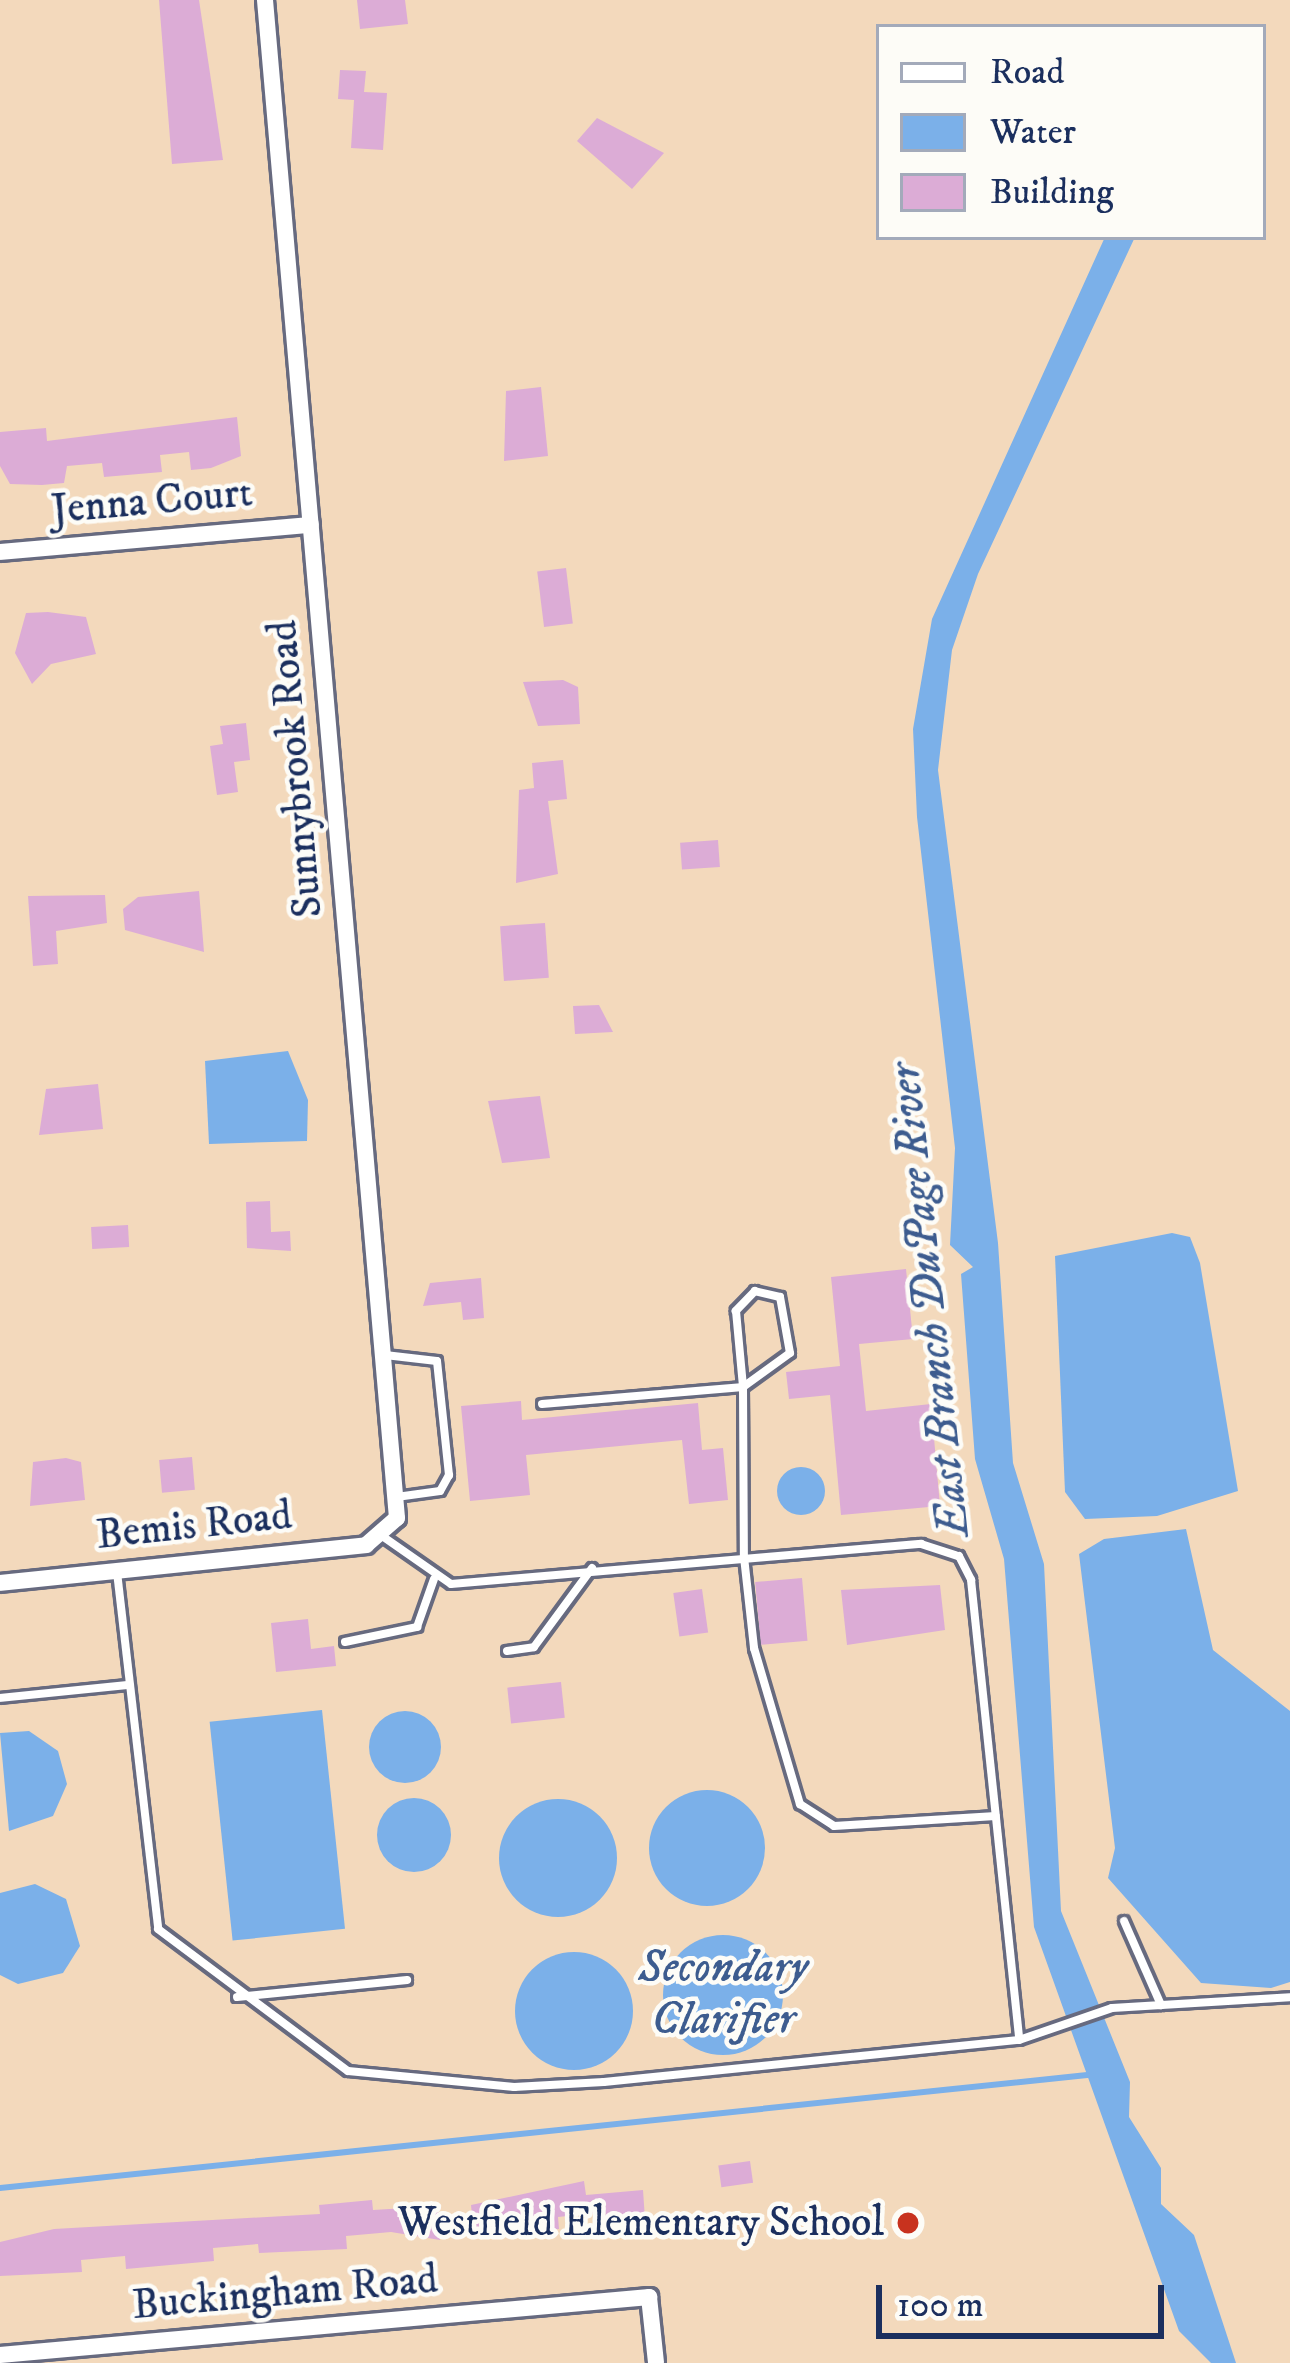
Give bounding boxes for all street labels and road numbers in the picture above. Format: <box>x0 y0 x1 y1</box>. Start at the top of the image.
street label: Jenna Court <box>49 468 255 536</box>
street label: Sunnybrook Road <box>258 618 334 920</box>
street label: Bemis Road <box>94 1491 294 1561</box>
street label: Buckingham Road <box>130 2255 440 2331</box>

